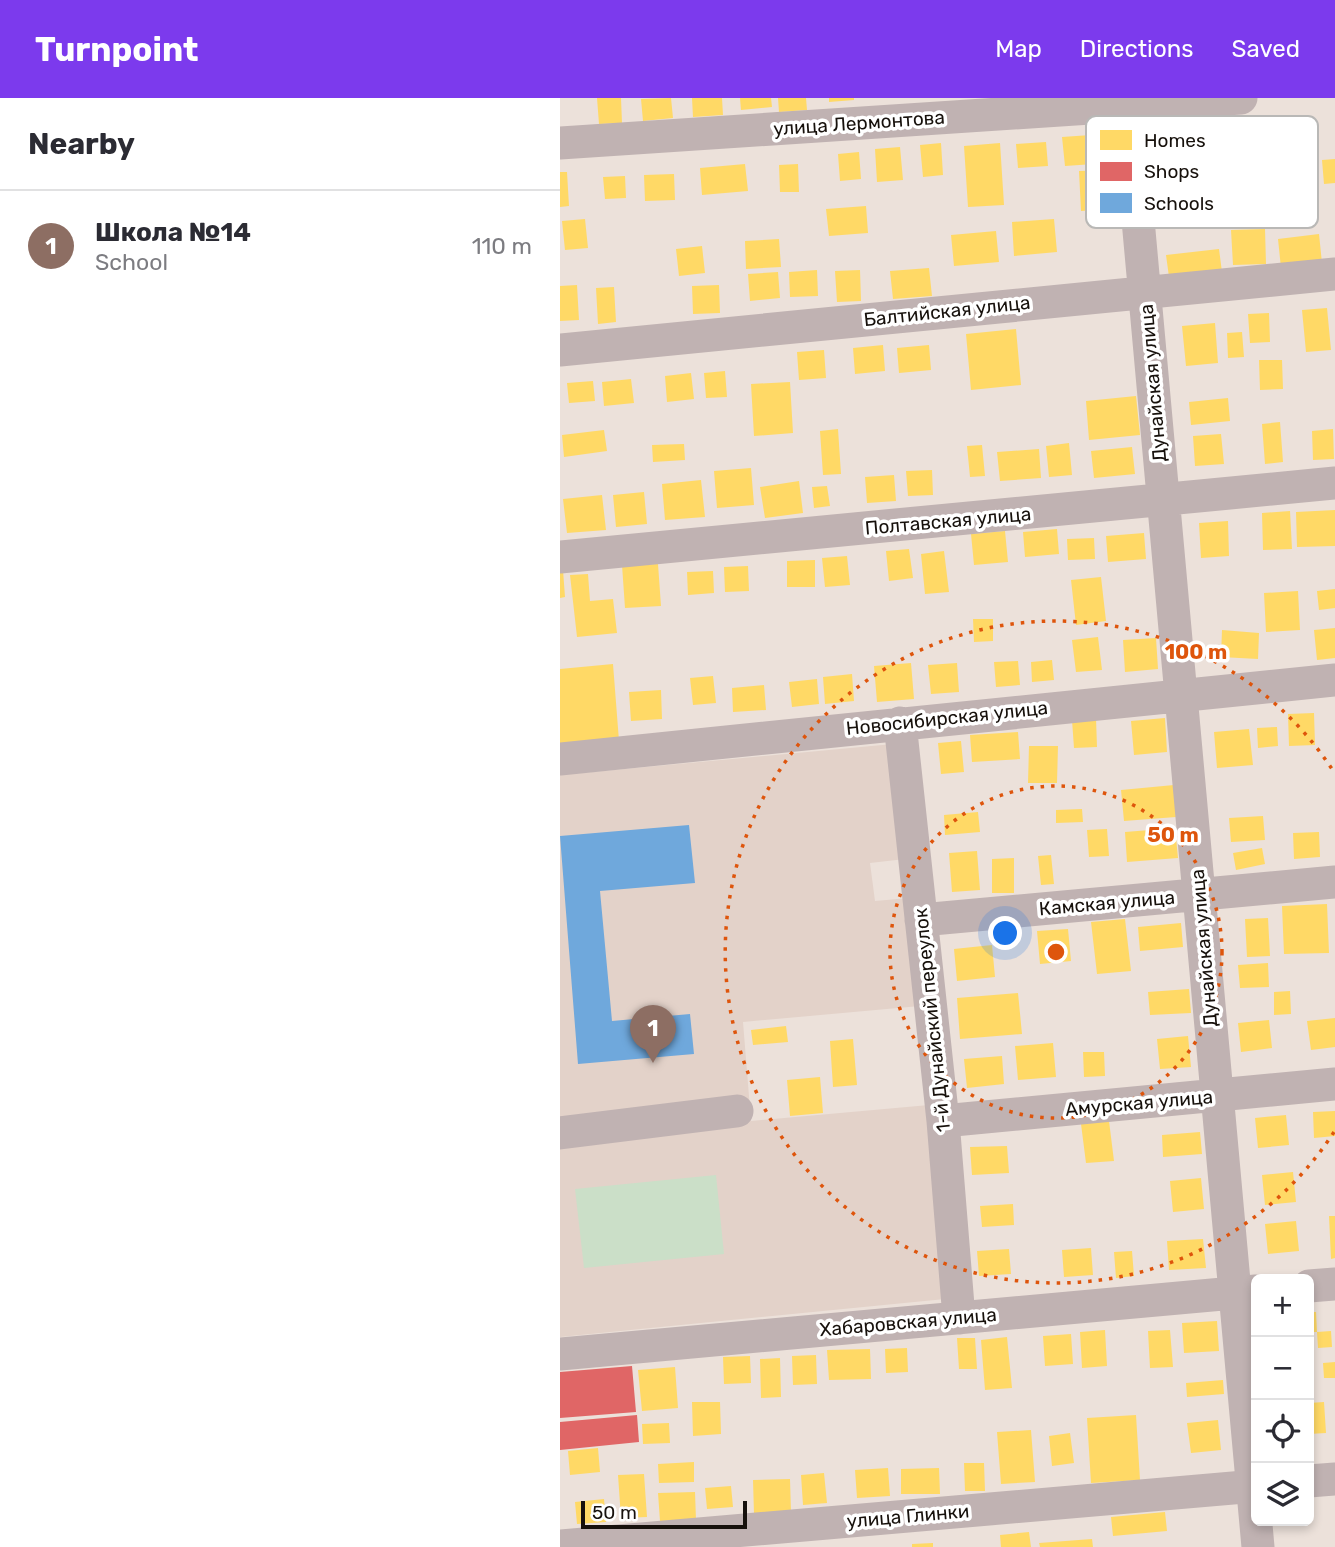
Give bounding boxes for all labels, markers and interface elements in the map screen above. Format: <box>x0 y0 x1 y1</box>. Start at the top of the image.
text: Turnpoint <box>35 30 198 69</box>
text: Map <box>995 35 1042 63</box>
text: Directions <box>1080 35 1193 63</box>
text: Saved <box>1231 35 1300 63</box>
street label: улица Лермонтова <box>772 106 946 140</box>
legend <box>1086 116 1318 228</box>
text: Nearby <box>28 126 135 162</box>
text: Homes <box>1144 129 1206 152</box>
text: Shops <box>1144 160 1199 183</box>
text: Schools <box>1144 192 1214 215</box>
text: Школа №14 <box>95 217 251 248</box>
text: 1 <box>45 232 57 260</box>
text: 110 m <box>472 232 532 260</box>
text: School <box>95 248 168 276</box>
street label: Балтийская улица <box>863 291 1031 331</box>
street label: Дунайская улица <box>1135 303 1171 463</box>
street label: Полтавская улица <box>864 502 1032 540</box>
text: 100 m <box>1165 639 1227 664</box>
street label: Новосибирская улица <box>845 696 1049 740</box>
text: 50 m <box>1147 822 1199 847</box>
street label: Дунайская улица <box>1186 868 1222 1028</box>
street label: Камская улица <box>1038 886 1176 920</box>
street label: 1-й Дунайский переулок <box>909 907 955 1133</box>
your location <box>988 916 1022 950</box>
centre of rings <box>1044 940 1068 964</box>
pin: 1 <box>630 1005 676 1063</box>
street label: Амурская улица <box>1064 1085 1214 1121</box>
map controls <box>1251 1274 1314 1526</box>
button: + <box>1251 1274 1314 1337</box>
street label: Хабаровская улица <box>818 1303 998 1341</box>
button: − <box>1251 1337 1314 1400</box>
button: locate <box>1251 1400 1314 1463</box>
button: layers <box>1251 1463 1314 1526</box>
scale bar <box>581 1498 747 1530</box>
street label: улица Глинки <box>846 1499 970 1533</box>
text: 50 m <box>592 1501 637 1524</box>

